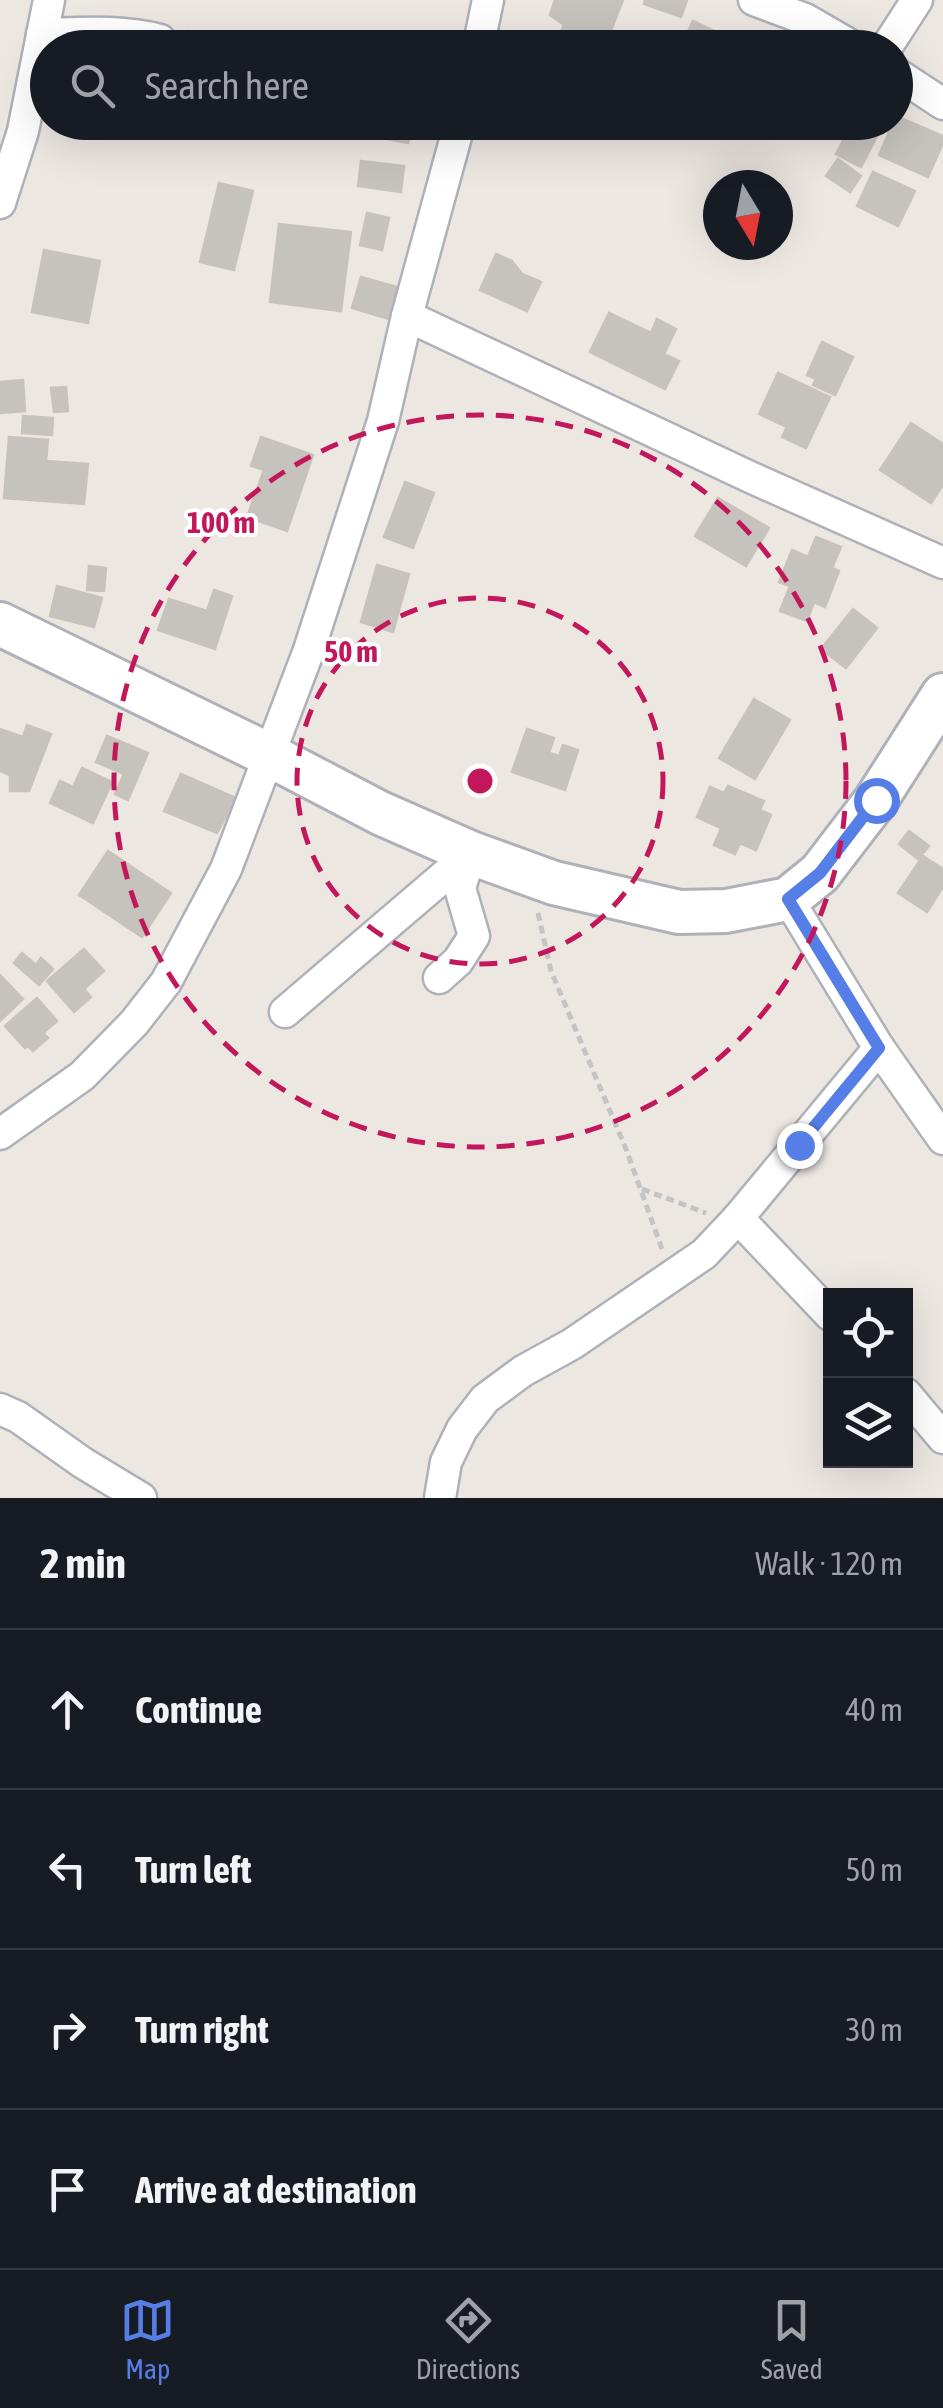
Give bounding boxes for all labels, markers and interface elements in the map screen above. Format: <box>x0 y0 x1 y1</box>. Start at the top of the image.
search box <box>30 30 913 140</box>
icon: search <box>65 58 120 113</box>
text: Search here <box>145 64 309 107</box>
north arrow <box>703 170 793 260</box>
text: 100 m <box>187 505 255 539</box>
text: 50 m <box>324 634 378 668</box>
centre of rings <box>462 763 498 799</box>
route start <box>854 778 900 824</box>
route end <box>777 1123 823 1169</box>
map controls <box>823 1288 913 1468</box>
button: locate <box>823 1288 913 1378</box>
button: layers <box>823 1378 913 1468</box>
text: 2 min <box>40 1539 126 1587</box>
text: Walk · 120 m <box>755 1545 903 1582</box>
icon: ahead <box>40 1682 95 1737</box>
text: Continue <box>135 1688 262 1731</box>
text: 40 m <box>845 1691 903 1728</box>
icon: left <box>40 1842 95 1897</box>
text: Turn left <box>135 1848 251 1891</box>
text: 50 m <box>845 1851 903 1888</box>
icon: right <box>40 2002 95 2057</box>
text: Turn right <box>135 2008 269 2051</box>
text: 30 m <box>845 2011 903 2048</box>
icon: arrive <box>40 2162 95 2217</box>
text: Arrive at destination <box>135 2168 417 2211</box>
tab: Map <box>120 2293 175 2385</box>
tab: Directions <box>416 2293 520 2385</box>
tab: Saved <box>761 2293 823 2385</box>

